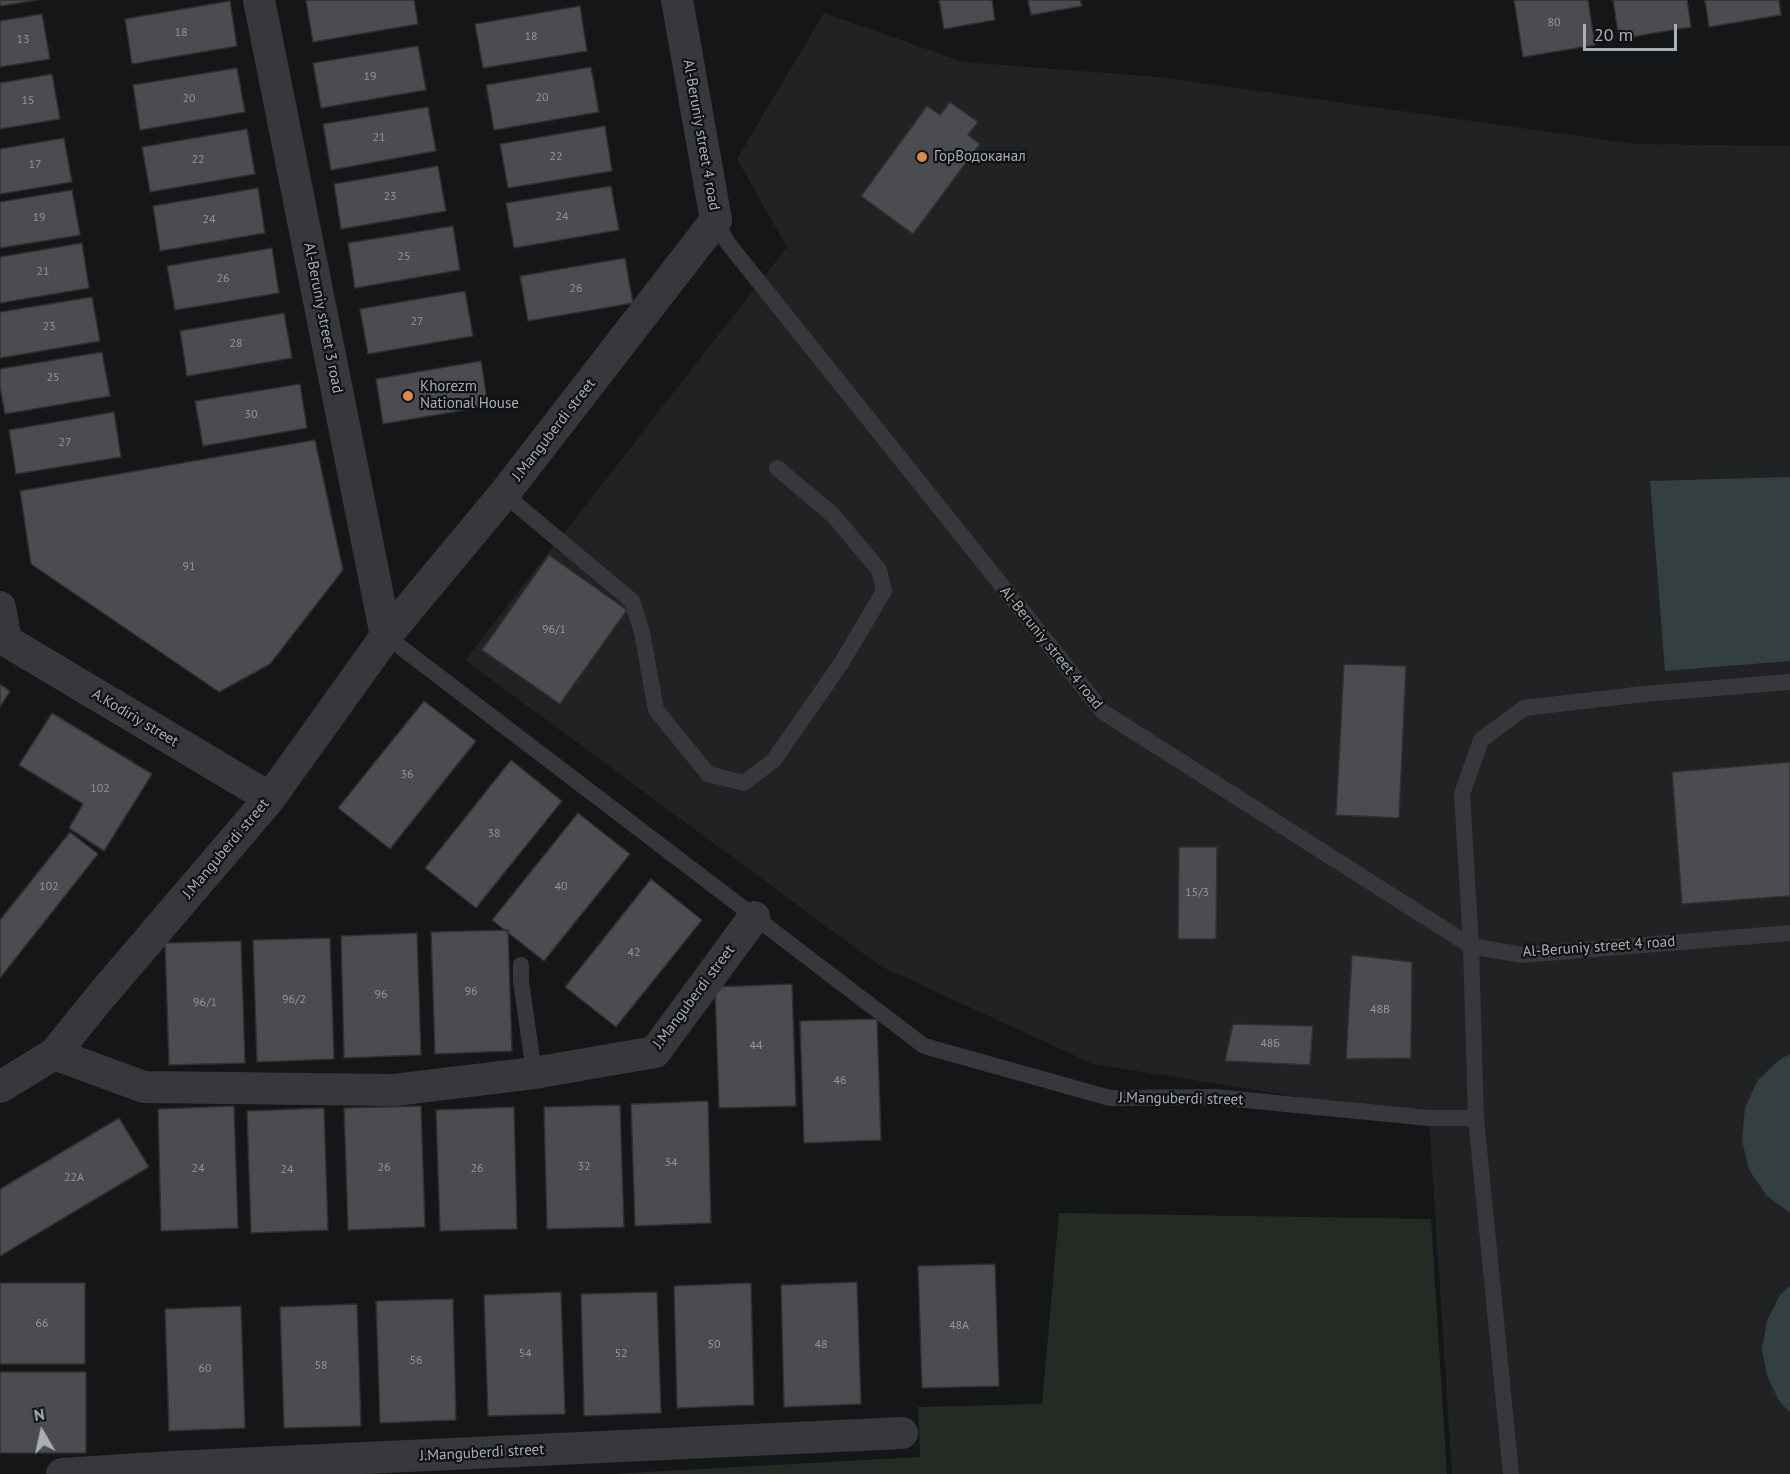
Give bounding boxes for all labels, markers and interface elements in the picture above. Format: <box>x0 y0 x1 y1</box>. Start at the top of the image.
scale bar <box>1586 12 1680 50</box>
house number: 80 <box>1547 16 1561 30</box>
text: 20 m <box>1594 23 1633 46</box>
house number: 18 <box>174 26 188 40</box>
house number: 18 <box>524 30 538 44</box>
house number: 13 <box>16 33 30 47</box>
street label: Al-Beruniy street 4 road <box>679 58 723 212</box>
house number: 19 <box>363 70 377 84</box>
house number: 20 <box>535 91 549 105</box>
house number: 20 <box>182 92 196 106</box>
house number: 15 <box>21 94 35 108</box>
house number: 21 <box>372 131 386 145</box>
place label: ГорВодоканал <box>934 148 1026 166</box>
house number: 22 <box>549 150 563 164</box>
marker: ГорВодоканал <box>915 150 929 164</box>
house number: 22 <box>191 153 205 167</box>
house number: 17 <box>28 158 42 172</box>
house number: 23 <box>383 190 397 204</box>
house number: 24 <box>555 210 569 224</box>
house number: 19 <box>32 211 46 225</box>
house number: 24 <box>202 213 216 227</box>
street label: Al-Beruniy street 3 road <box>300 241 346 395</box>
house number: 25 <box>397 250 411 264</box>
house number: 21 <box>36 265 50 279</box>
house number: 26 <box>216 272 230 286</box>
house number: 26 <box>569 282 583 296</box>
house number: 27 <box>410 315 424 329</box>
house number: 23 <box>42 320 56 334</box>
house number: 28 <box>229 337 243 351</box>
house number: 25 <box>46 371 60 385</box>
street label: J.Manguberdi street <box>508 375 600 485</box>
place label: Khorezm National House <box>420 378 519 413</box>
marker: Khorezm National House <box>401 389 415 403</box>
house number: 30 <box>244 408 258 422</box>
house number: 27 <box>58 436 72 450</box>
house number: 91 <box>182 560 196 574</box>
street label: Al-Beruniy street 4 road <box>996 583 1106 713</box>
house number: 96/1 <box>542 623 566 637</box>
street label: A.Kodiriy street <box>88 685 182 751</box>
house number: 36 <box>400 768 414 782</box>
house number: 102 <box>90 782 110 796</box>
street label: J.Manguberdi street <box>179 795 273 903</box>
house number: 38 <box>487 827 501 841</box>
house number: 102 <box>39 880 59 894</box>
house number: 40 <box>554 880 568 894</box>
house number: 15/3 <box>1185 886 1209 900</box>
street label: Al-Beruniy street 4 road <box>1522 933 1676 961</box>
street label: J.Manguberdi street <box>649 942 739 1052</box>
house number: 42 <box>627 946 641 960</box>
house number: 96 <box>464 985 478 999</box>
house number: 96 <box>374 988 388 1002</box>
house number: 96/2 <box>282 993 306 1007</box>
house number: 96/1 <box>193 996 217 1010</box>
house number: 48В <box>1370 1003 1390 1017</box>
house number: 48Б <box>1260 1037 1280 1051</box>
house number: 44 <box>749 1039 763 1053</box>
house number: 46 <box>833 1074 847 1088</box>
street label: J.Manguberdi street <box>1118 1089 1244 1109</box>
house number: 34 <box>664 1156 678 1170</box>
house number: 32 <box>577 1160 591 1174</box>
house number: 26 <box>377 1161 391 1175</box>
house number: 24 <box>191 1162 205 1176</box>
house number: 26 <box>470 1162 484 1176</box>
house number: 24 <box>280 1163 294 1177</box>
house number: 22A <box>64 1171 84 1185</box>
house number: 66 <box>35 1317 49 1331</box>
house number: 48A <box>949 1319 969 1333</box>
house number: 50 <box>707 1338 721 1352</box>
house number: 48 <box>814 1338 828 1352</box>
house number: 54 <box>518 1347 532 1361</box>
house number: 52 <box>614 1347 628 1361</box>
house number: 56 <box>409 1354 423 1368</box>
house number: 58 <box>314 1359 328 1373</box>
house number: 60 <box>198 1362 212 1376</box>
north arrow <box>12 1402 72 1462</box>
text: N <box>32 1404 46 1425</box>
street label: J.Manguberdi street <box>419 1441 545 1465</box>

